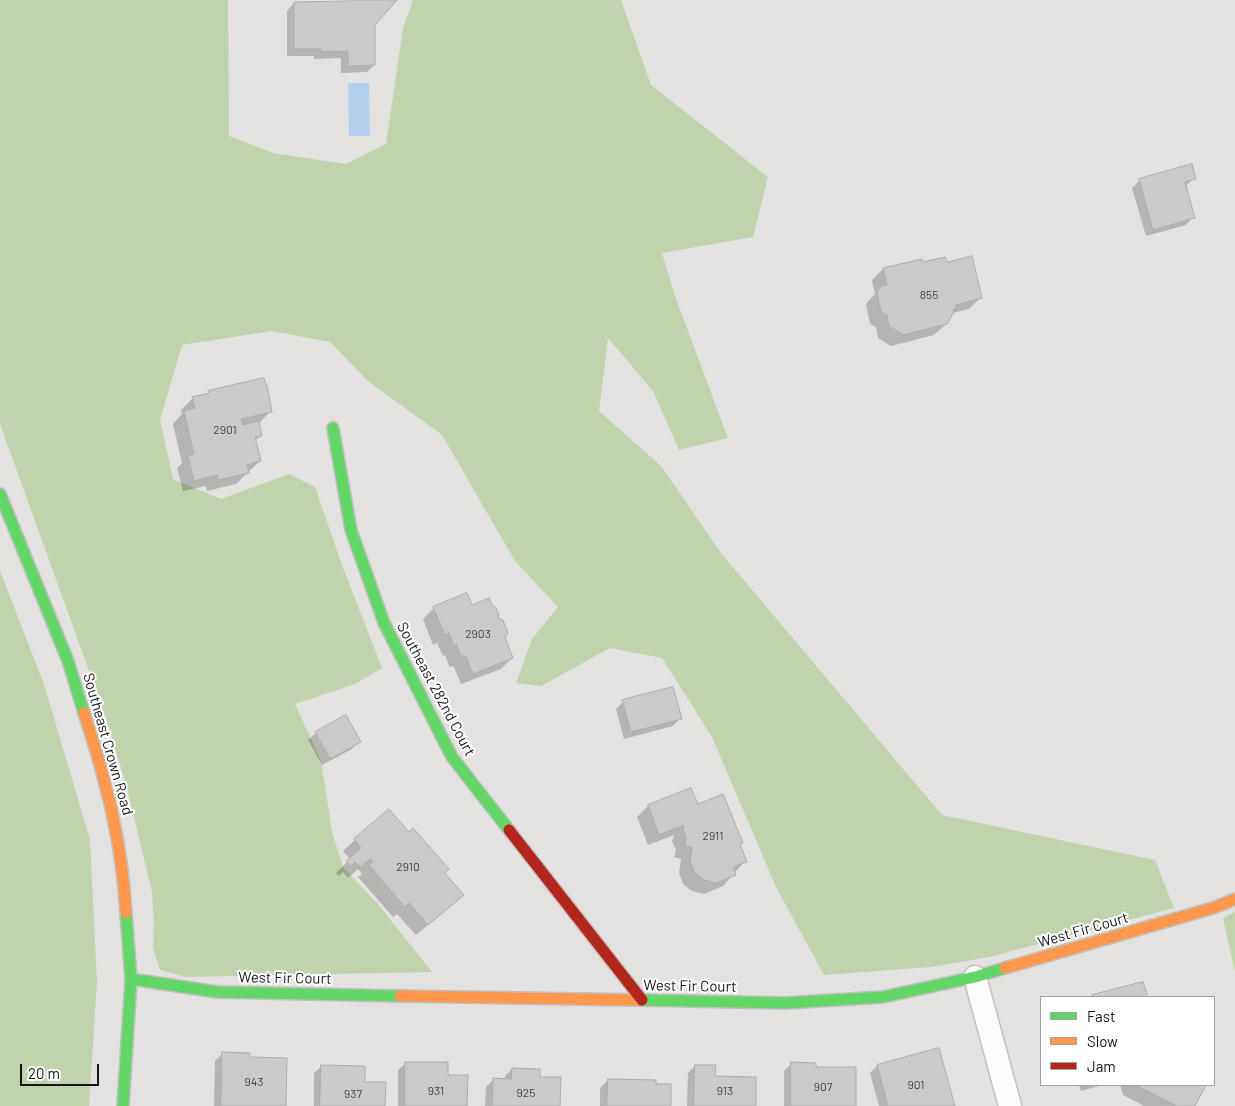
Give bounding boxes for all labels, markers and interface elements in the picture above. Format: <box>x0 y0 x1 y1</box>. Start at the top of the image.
house number: 855 <box>920 288 938 302</box>
house number: 2901 <box>213 423 237 437</box>
street label: Southeast 282nd Court <box>393 619 479 759</box>
house number: 2903 <box>465 627 491 641</box>
street label: Southeast Crown Road <box>79 671 137 817</box>
house number: 2911 <box>703 829 723 843</box>
house number: 2910 <box>396 860 420 874</box>
street label: West Fir Court <box>1036 909 1130 951</box>
street label: West Fir Court <box>238 968 332 988</box>
street label: West Fir Court <box>643 976 737 996</box>
legend <box>1040 996 1215 1086</box>
text: Fast <box>1087 1007 1115 1025</box>
text: Slow <box>1087 1032 1118 1050</box>
scale bar <box>22 1054 101 1086</box>
text: Jam <box>1087 1057 1116 1075</box>
text: 20 m <box>28 1064 60 1082</box>
house number: 943 <box>244 1075 264 1089</box>
house number: 901 <box>908 1078 924 1092</box>
house number: 907 <box>814 1080 832 1094</box>
house number: 931 <box>428 1084 444 1098</box>
house number: 913 <box>717 1084 733 1098</box>
house number: 925 <box>517 1086 535 1100</box>
house number: 937 <box>344 1087 362 1101</box>

